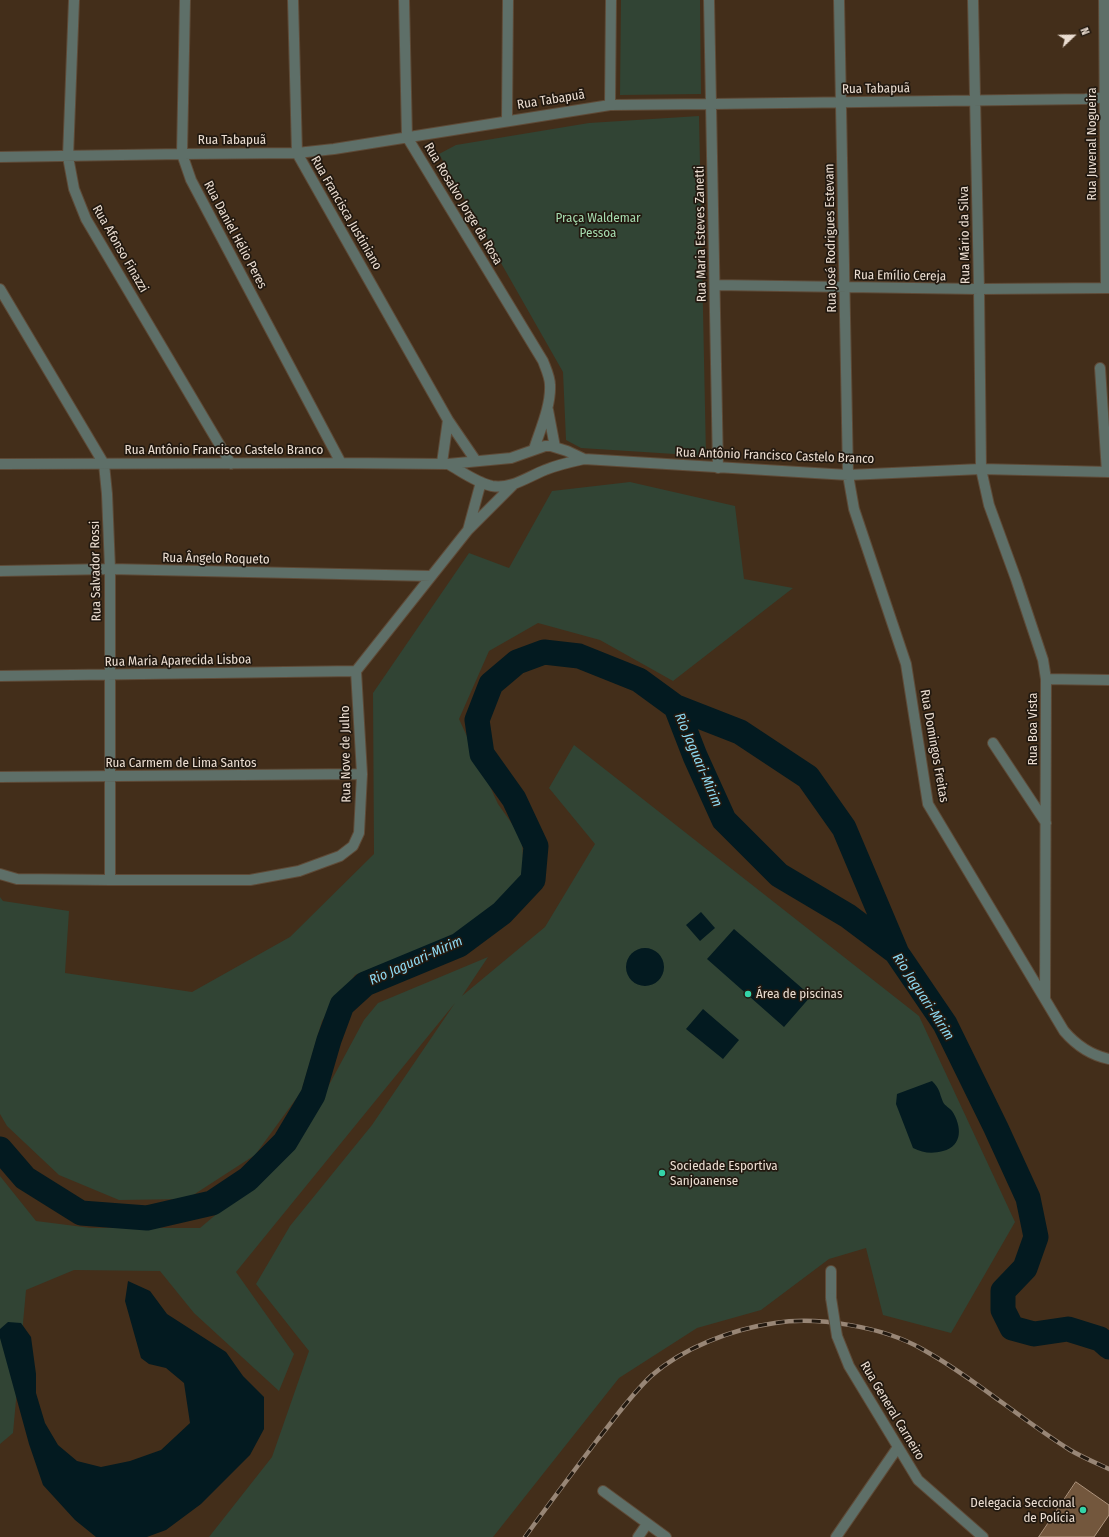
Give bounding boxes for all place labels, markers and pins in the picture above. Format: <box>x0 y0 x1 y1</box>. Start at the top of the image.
place label: Área de piscinas <box>756 986 842 1002</box>
marker: Área de piscinas <box>743 989 753 999</box>
place label: Sociedade Esportiva Sanjoanense <box>670 1158 778 1189</box>
marker: Sociedade Esportiva Sanjoanense <box>657 1168 667 1178</box>
place label: Delegacia Seccional de Polícia <box>970 1495 1075 1526</box>
marker: Delegacia Seccional de Polícia <box>1078 1505 1088 1515</box>

